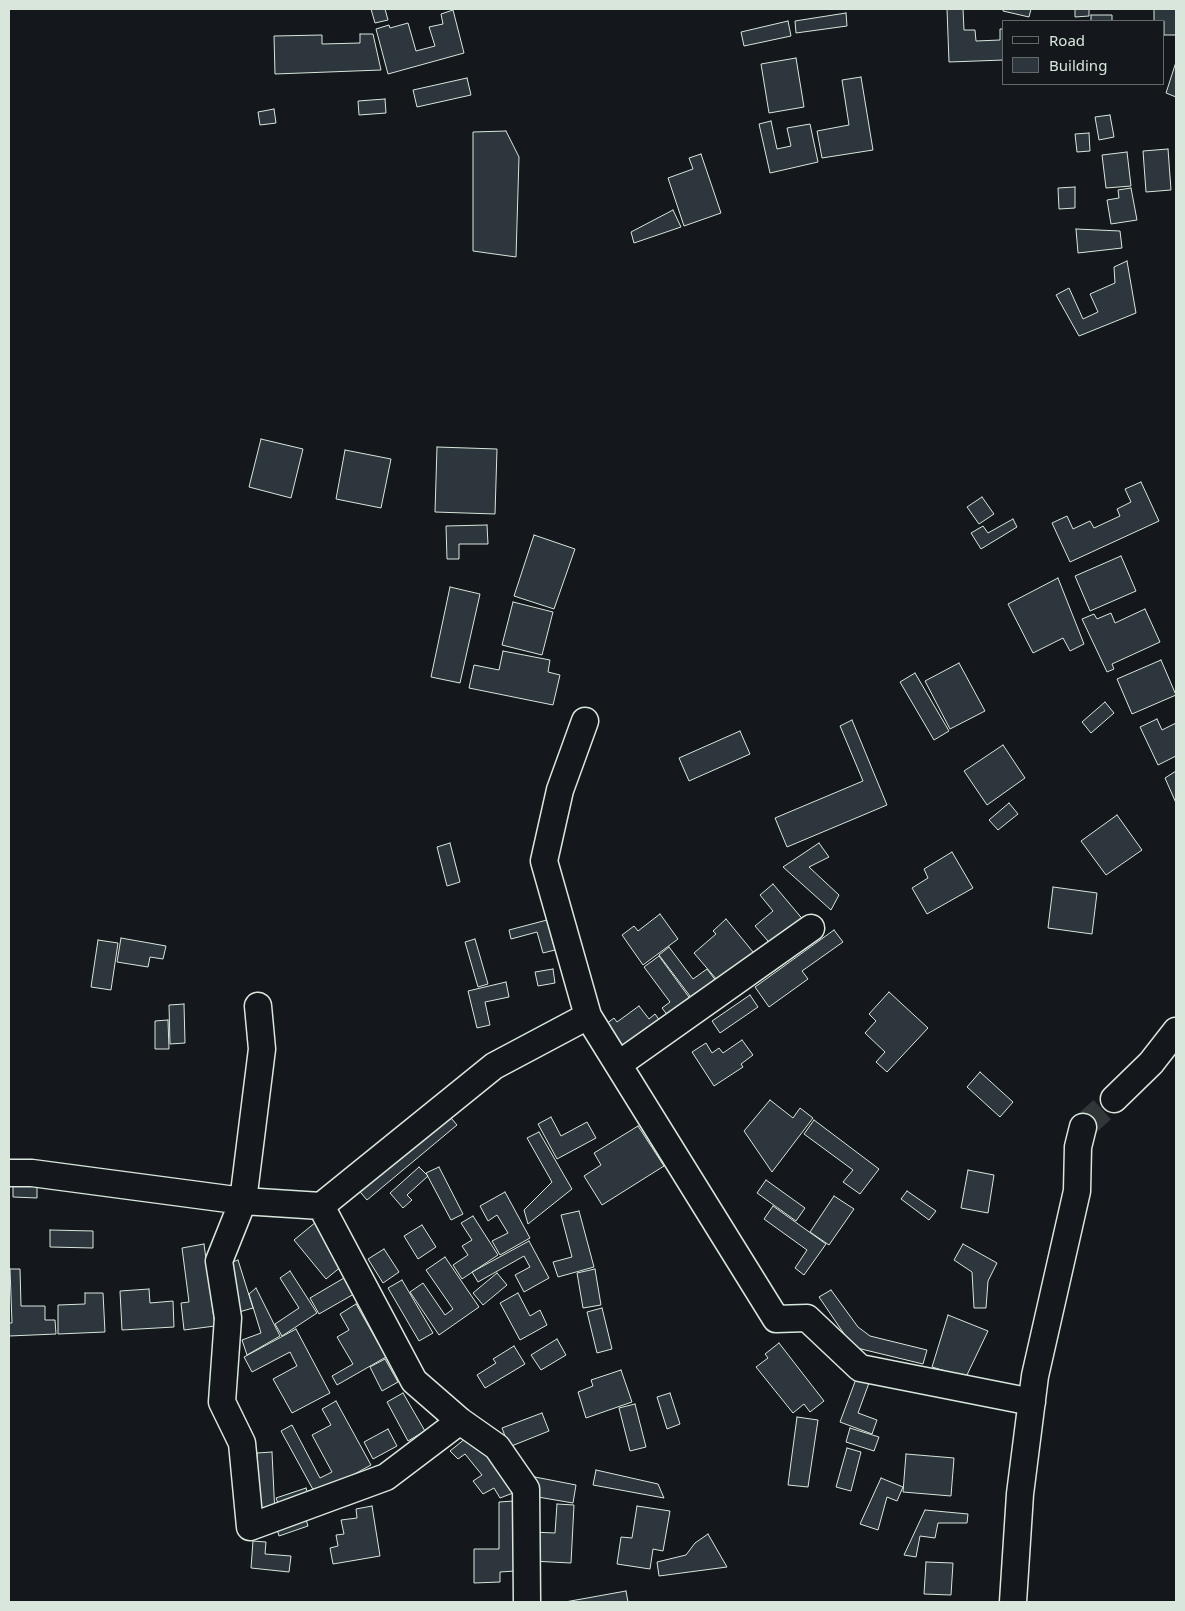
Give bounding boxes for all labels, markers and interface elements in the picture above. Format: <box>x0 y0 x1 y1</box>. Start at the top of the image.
legend <box>1002 20 1165 85</box>
text: Road <box>1049 30 1085 50</box>
text: Building <box>1049 55 1107 75</box>

